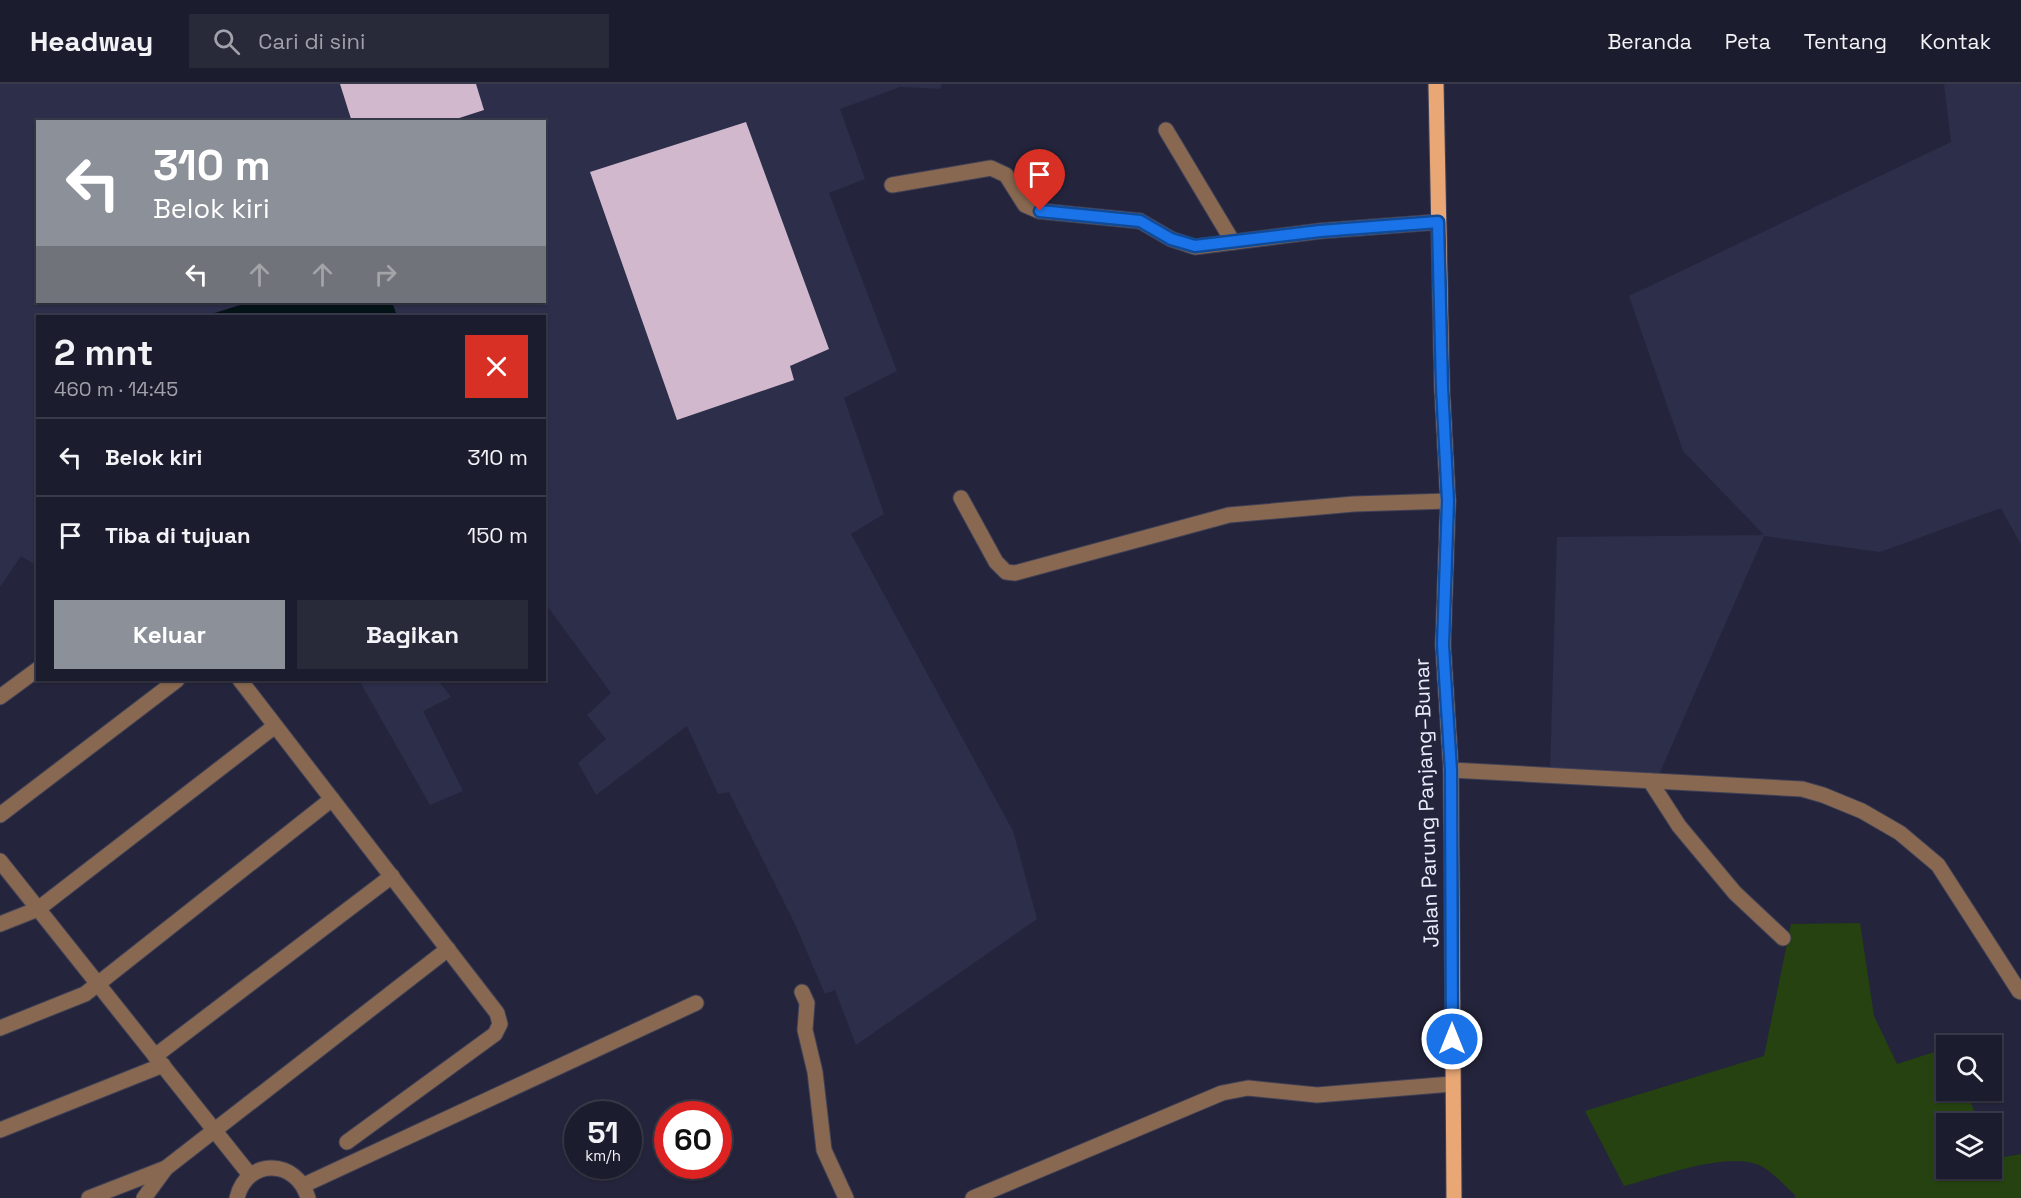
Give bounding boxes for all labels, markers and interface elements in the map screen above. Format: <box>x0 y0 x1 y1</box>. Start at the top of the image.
search box <box>189 14 609 68</box>
text: Headway <box>30 23 153 59</box>
icon: search <box>210 25 243 58</box>
text: Cari di sini <box>258 27 365 55</box>
text: Beranda <box>1607 28 1692 55</box>
text: Peta <box>1725 28 1771 55</box>
text: Tentang <box>1804 28 1887 55</box>
text: Kontak <box>1920 28 1991 55</box>
text: 310 m <box>153 139 271 192</box>
icon: left <box>54 144 132 222</box>
pin <box>1014 149 1065 211</box>
icon: arrive <box>1023 158 1056 191</box>
text: Belok kiri <box>153 191 270 226</box>
icon: left <box>180 258 213 291</box>
icon: ahead <box>243 258 276 291</box>
icon: ahead <box>306 258 339 291</box>
icon: right <box>369 258 402 291</box>
text: 2 mnt <box>54 330 153 376</box>
button: close <box>465 335 528 398</box>
text: 460 m · 14:45 <box>54 376 178 402</box>
icon: left <box>54 441 87 474</box>
text: Belok kiri <box>105 443 202 471</box>
text: 310 m <box>467 443 528 471</box>
icon: arrive <box>54 519 87 552</box>
text: Tiba di tujuan <box>105 521 251 549</box>
text: 150 m <box>467 521 528 549</box>
button: Keluar <box>54 600 285 669</box>
button: Bagikan <box>297 600 528 669</box>
street label: Jalan Parung Panjang–Bunar <box>1407 658 1445 948</box>
position arrow <box>1420 1007 1484 1071</box>
map controls <box>1936 1035 2002 1179</box>
button: search <box>1936 1035 2002 1101</box>
speed limit sign: 60 <box>654 1101 732 1179</box>
text: 51 <box>587 1113 619 1152</box>
button: layers <box>1936 1113 2002 1179</box>
text: km/h <box>585 1146 621 1165</box>

